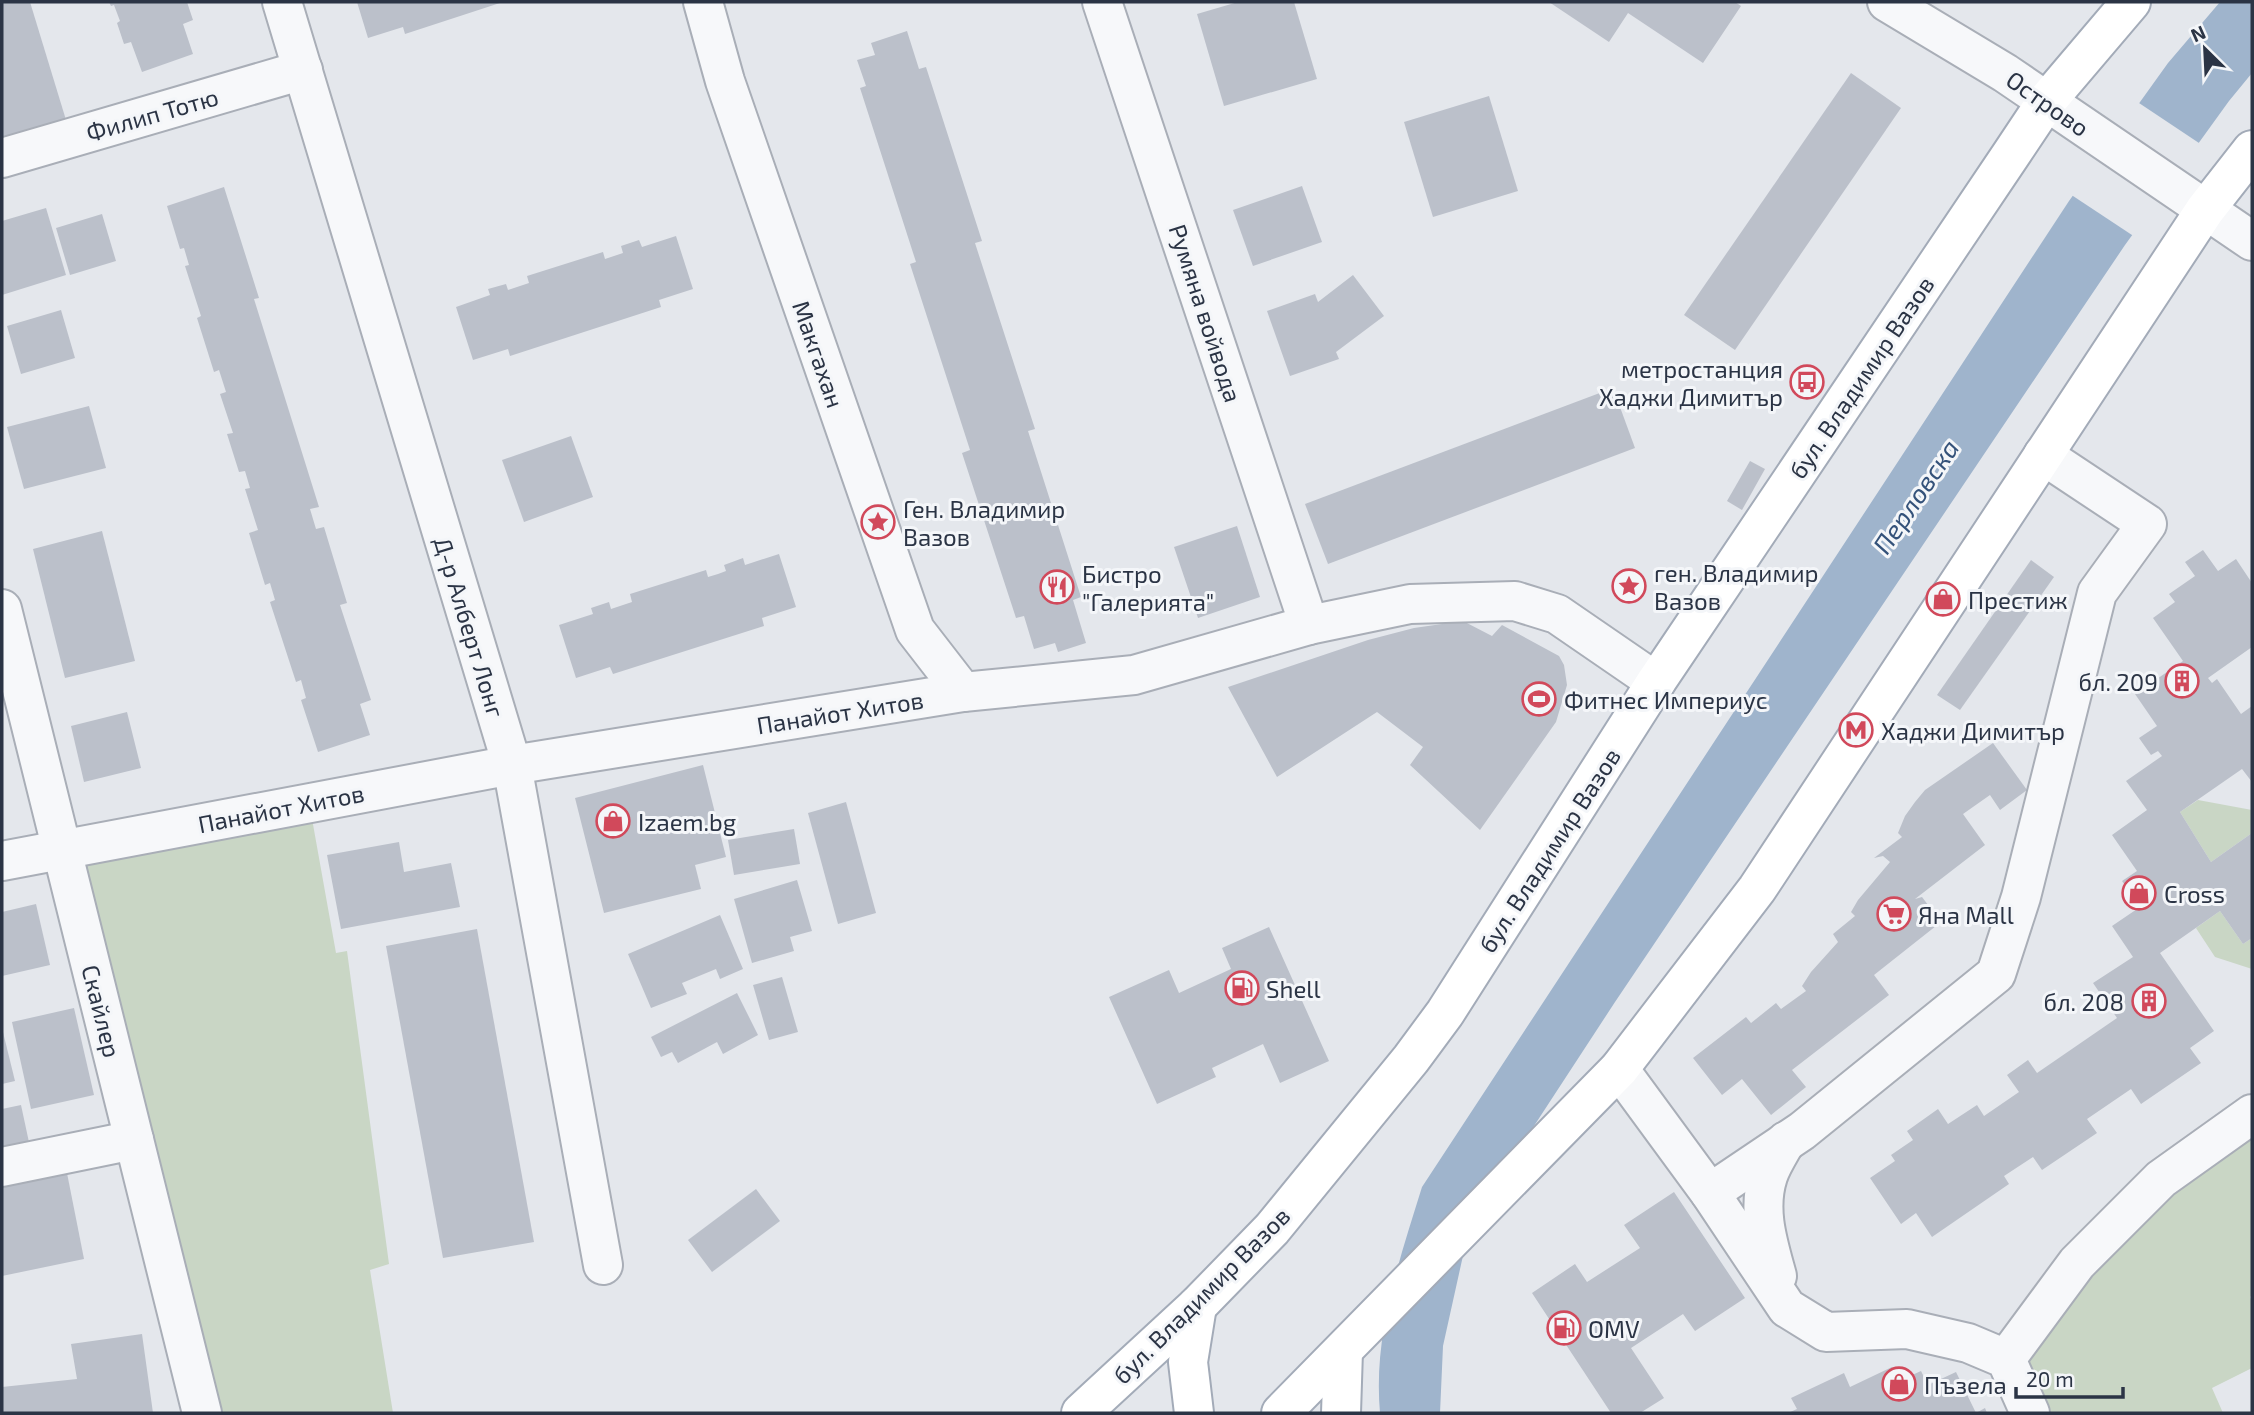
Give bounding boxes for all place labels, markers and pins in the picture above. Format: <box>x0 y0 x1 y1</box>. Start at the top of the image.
place label: метростанция Хаджи Димитър <box>1599 354 1783 411</box>
bus stop icon: метростанция Хаджи Димитър <box>1788 363 1826 401</box>
place label: Ген. Владимир Вазов <box>903 494 1065 551</box>
place icon: Ген. Владимир Вазов <box>859 503 897 541</box>
place label: ген. Владимир Вазов <box>1654 558 1818 615</box>
place label: Бистро "Галерията" <box>1082 559 1214 616</box>
place icon: ген. Владимир Вазов <box>1610 567 1648 605</box>
restaurant icon: Бистро "Галерията" <box>1038 568 1076 606</box>
shop icon: Престиж <box>1924 580 1962 618</box>
place label: Престиж <box>1968 585 2068 614</box>
building icon: бл. 209 <box>2163 662 2201 700</box>
place label: бл. 209 <box>2078 667 2158 696</box>
sports icon: Фитнес Империус <box>1520 680 1558 718</box>
place label: Фитнес Империус <box>1564 685 1767 715</box>
metro station icon: Хаджи Димитър <box>1837 711 1875 749</box>
place label: Хаджи Димитър <box>1881 716 2065 745</box>
shop icon: Izaem.bg <box>594 802 632 840</box>
place label: Izaem.bg <box>638 807 736 836</box>
shop icon: Cross <box>2120 874 2158 912</box>
place label: Cross <box>2164 879 2225 908</box>
supermarket icon: Яна Mall <box>1875 895 1913 933</box>
place label: Яна Mall <box>1918 900 2014 929</box>
fuel station icon: Shell <box>1223 969 1261 1007</box>
place label: Shell <box>1266 974 1321 1003</box>
building icon: бл. 208 <box>2130 982 2168 1020</box>
place label: бл. 208 <box>2043 987 2124 1016</box>
fuel station icon: OMV <box>1545 1309 1583 1347</box>
place label: OMV <box>1588 1314 1640 1343</box>
shop icon: Пъзела <box>1880 1365 1918 1403</box>
place label: Пъзела <box>1924 1370 2007 1399</box>

